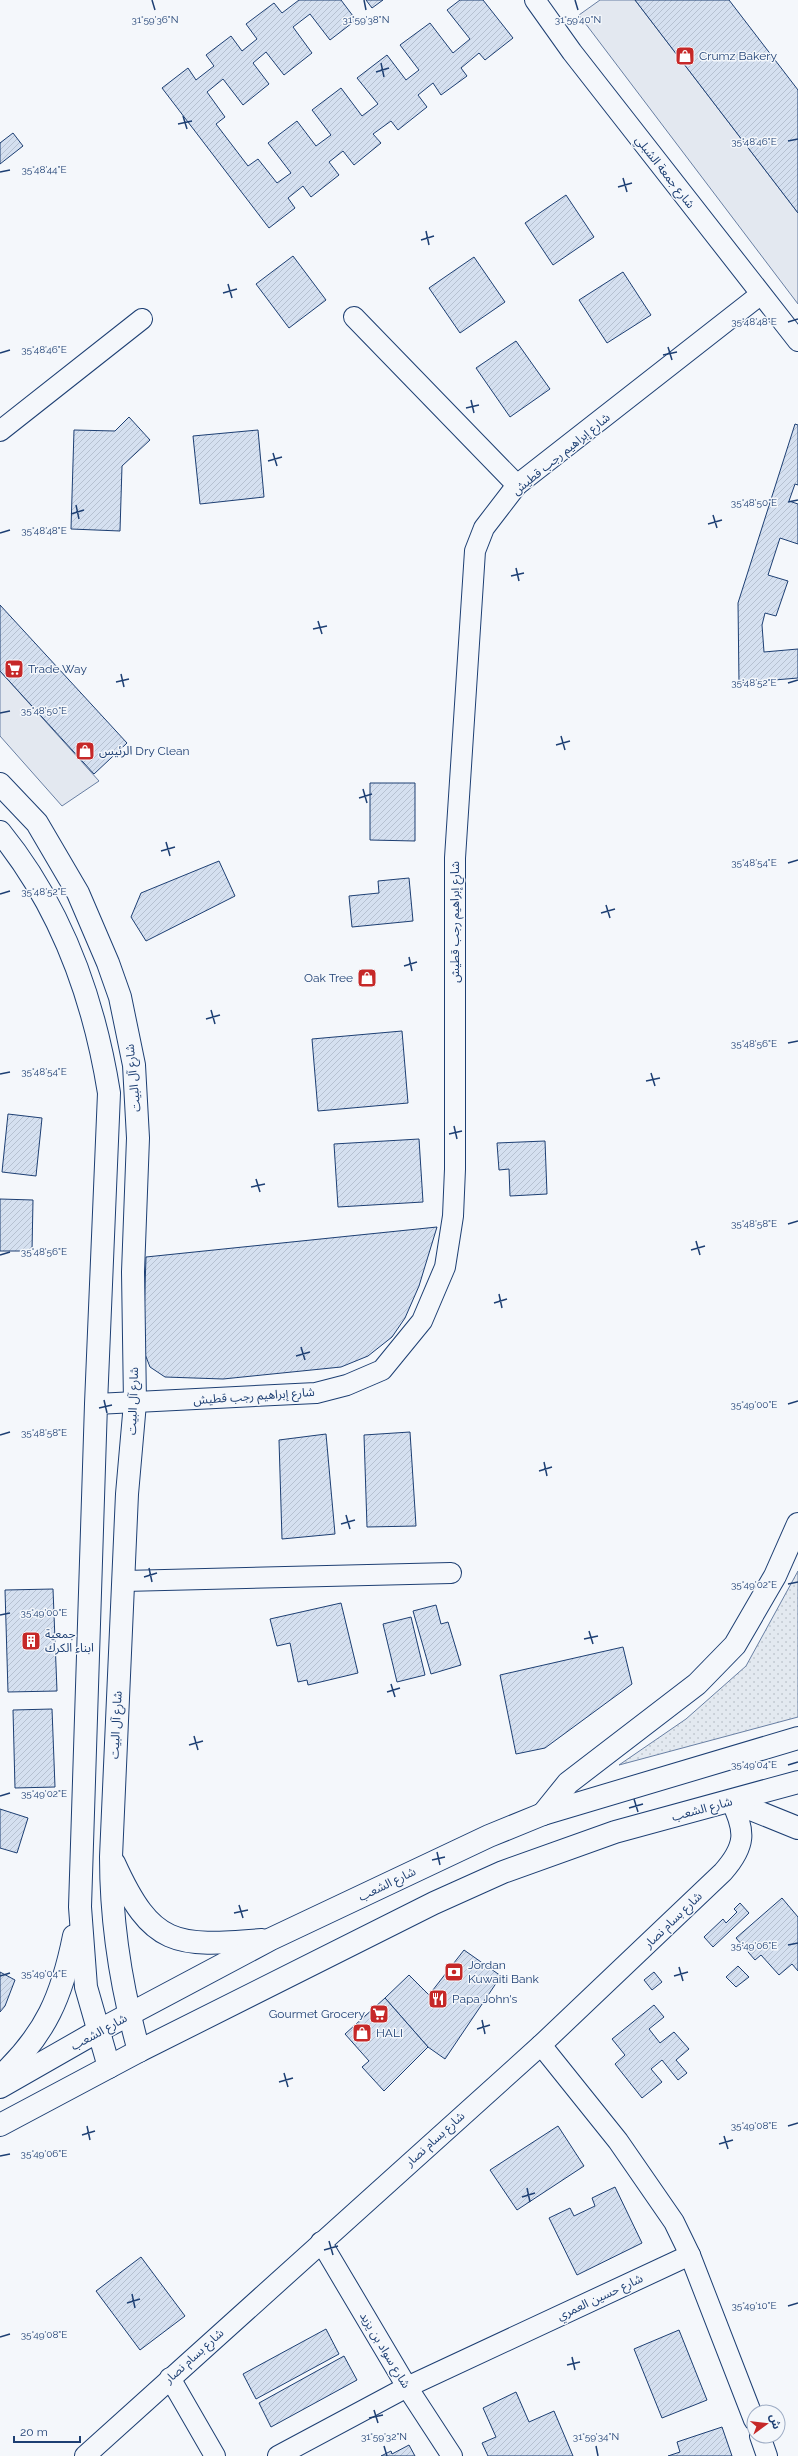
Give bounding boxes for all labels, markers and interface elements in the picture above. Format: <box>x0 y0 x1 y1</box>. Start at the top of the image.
text: 31°59'36"N <box>132 14 178 25</box>
text: 31°59'38"N <box>343 14 389 25</box>
text: 31°59'40"N <box>555 14 601 25</box>
shop icon: Crumz Bakery <box>674 45 696 67</box>
place label: Crumz Bakery <box>699 49 777 63</box>
street label: شارع جمعة الشبلي <box>630 133 698 213</box>
text: 35°48'46"E <box>731 136 777 147</box>
text: 35°48'44"E <box>21 164 67 175</box>
text: 35°48'48"E <box>731 316 777 327</box>
text: 35°48'46"E <box>21 344 67 355</box>
street label: شارع إبراهيم رجب قطيش <box>509 410 614 499</box>
text: 35°48'50"E <box>731 497 777 508</box>
text: 35°48'48"E <box>21 525 67 536</box>
supermarket icon: Trade Way <box>3 658 25 680</box>
place label: Trade Way <box>28 662 87 676</box>
text: 35°48'52"E <box>731 677 777 688</box>
text: 35°48'50"E <box>21 705 67 716</box>
shop icon: الرئيس Dry Clean <box>74 740 96 762</box>
place label: الرئيس Dry Clean <box>99 744 189 758</box>
text: 35°48'54"E <box>731 857 777 868</box>
street label: شارع إبراهيم رجب قطيش <box>448 861 464 983</box>
text: 35°48'52"E <box>21 886 67 897</box>
shop icon: Oak Tree <box>356 967 378 989</box>
place label: Oak Tree <box>304 971 353 985</box>
text: 35°48'56"E <box>731 1038 777 1049</box>
street label: شارع آل البيت <box>122 1043 146 1113</box>
text: 35°48'54"E <box>21 1066 67 1077</box>
text: 35°48'58"E <box>731 1218 777 1229</box>
text: 35°48'56"E <box>21 1246 67 1257</box>
street label: شارع آل البيت <box>125 1367 143 1435</box>
street label: شارع إبراهيم رجب قطيش <box>193 1385 315 1409</box>
text: 35°49'00"E <box>731 1399 777 1410</box>
text: 35°48'58"E <box>21 1427 67 1438</box>
text: 35°49'02"E <box>731 1579 777 1590</box>
text: 35°49'00"E <box>21 1607 67 1618</box>
place label: جمعية ابناء الكرك <box>45 1627 94 1655</box>
building icon: جمعية ابناء الكرك <box>20 1630 42 1652</box>
street label: شارع آل البيت <box>107 1691 127 1760</box>
text: 35°49'04"E <box>731 1759 777 1770</box>
text: 35°49'02"E <box>21 1788 67 1799</box>
street label: شارع الشعب <box>670 1794 734 1826</box>
street label: شارع الشعب <box>356 1864 419 1906</box>
street label: شارع بسام نصار <box>641 1889 706 1953</box>
text: 35°49'06"E <box>731 1940 777 1951</box>
place label: Jordan Kuwaiti Bank <box>468 1958 540 1986</box>
bank icon: Jordan Kuwaiti Bank <box>443 1961 465 1983</box>
text: 35°49'04"E <box>21 1968 67 1979</box>
restaurant icon: Papa John's <box>427 1988 449 2010</box>
place label: Papa John's <box>452 1992 518 2006</box>
supermarket icon: Gourmet Grocery <box>368 2003 390 2025</box>
place label: Gourmet Grocery <box>269 2007 365 2021</box>
street label: شارع الشعب <box>68 2011 130 2055</box>
shop icon: HALI <box>351 2022 373 2044</box>
place label: HALI <box>376 2026 403 2040</box>
street label: شارع بسام نصار <box>402 2109 469 2171</box>
text: 35°49'08"E <box>731 2120 777 2131</box>
text: 35°49'06"E <box>21 2148 67 2159</box>
street label: شارع حسين العمري <box>555 2271 646 2326</box>
text: 35°49'10"E <box>731 2300 777 2311</box>
street label: شارع سواد بن يزيد <box>355 2309 413 2392</box>
street label: شارع بسام نصار <box>161 2326 228 2388</box>
text: 35°49'08"E <box>21 2329 67 2340</box>
north arrow <box>746 2404 786 2444</box>
text: ش <box>767 2413 783 2431</box>
scale bar <box>14 2418 80 2444</box>
text: 20 m <box>20 2425 48 2439</box>
text: 31°59'32"N <box>361 2431 407 2442</box>
text: 31°59'34"N <box>573 2431 619 2442</box>

